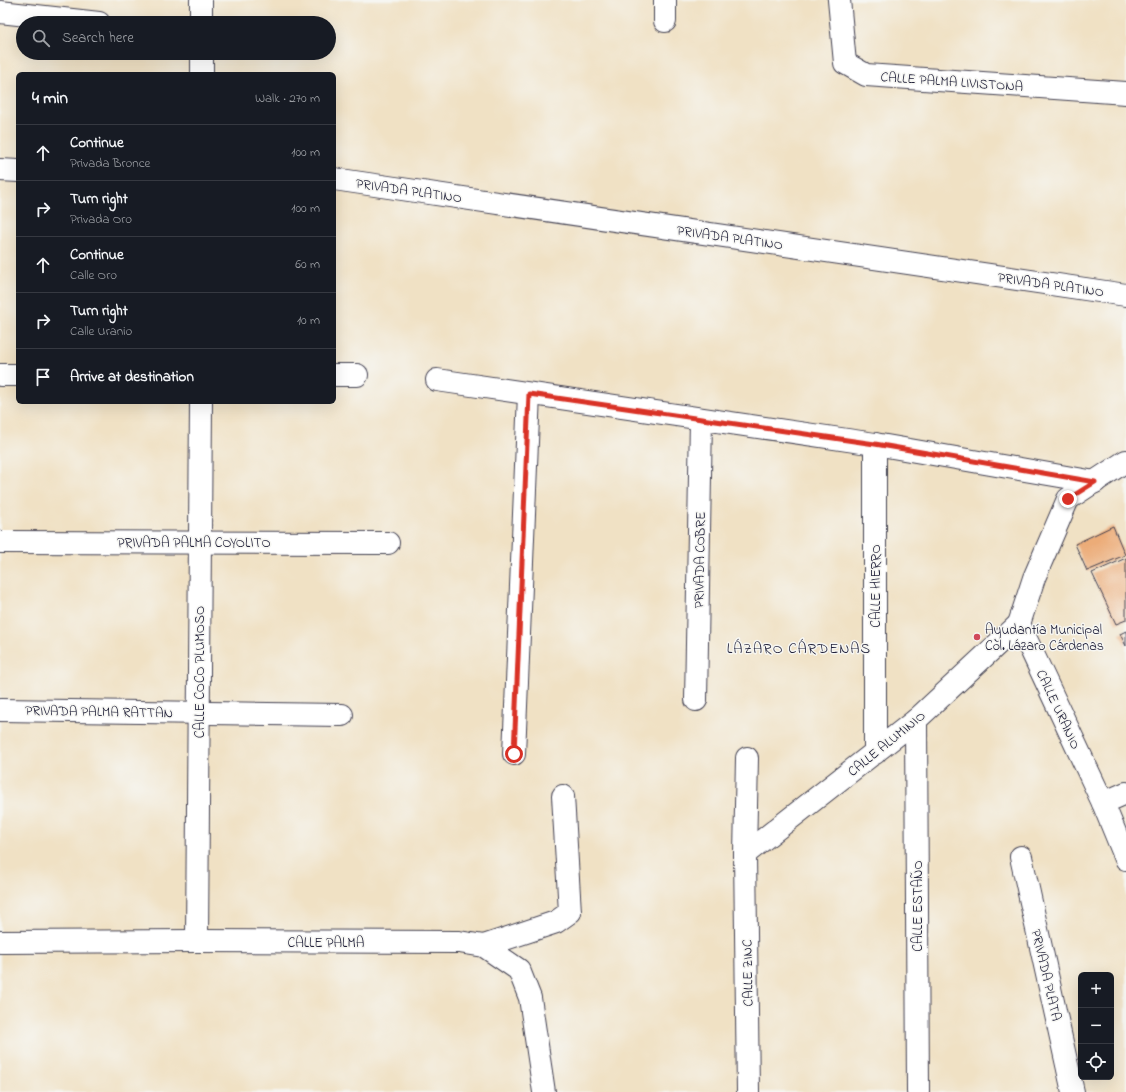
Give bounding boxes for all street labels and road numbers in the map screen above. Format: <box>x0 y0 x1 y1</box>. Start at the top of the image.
street label: CALLE PALMA LIVISTONA <box>880 67 1024 98</box>
street label: PRIVADA PLATINO <box>354 174 463 209</box>
street label: PRIVADA PLATINO <box>675 221 784 256</box>
street label: PRIVADA PLATINO <box>996 268 1105 303</box>
street label: PRIVADA COBRE <box>689 511 712 609</box>
street label: PRIVADA PALMA COYOLITO <box>117 533 271 554</box>
street label: CALLE HIERRO <box>866 544 887 628</box>
street label: CALLE COCO PLUMOSO <box>190 606 211 738</box>
street label: CALLE URANIO <box>1030 666 1085 753</box>
street label: PRIVADA PALMA RATTAN <box>25 701 173 724</box>
street label: CALLE ALUMINIO <box>843 706 930 782</box>
street label: CALLE ESTAÑO <box>908 860 929 952</box>
street label: PRIVADA PLATA <box>1025 927 1066 1023</box>
street label: CALLE PALMA <box>288 933 364 954</box>
street label: CALLE ZINC <box>737 939 760 1007</box>

